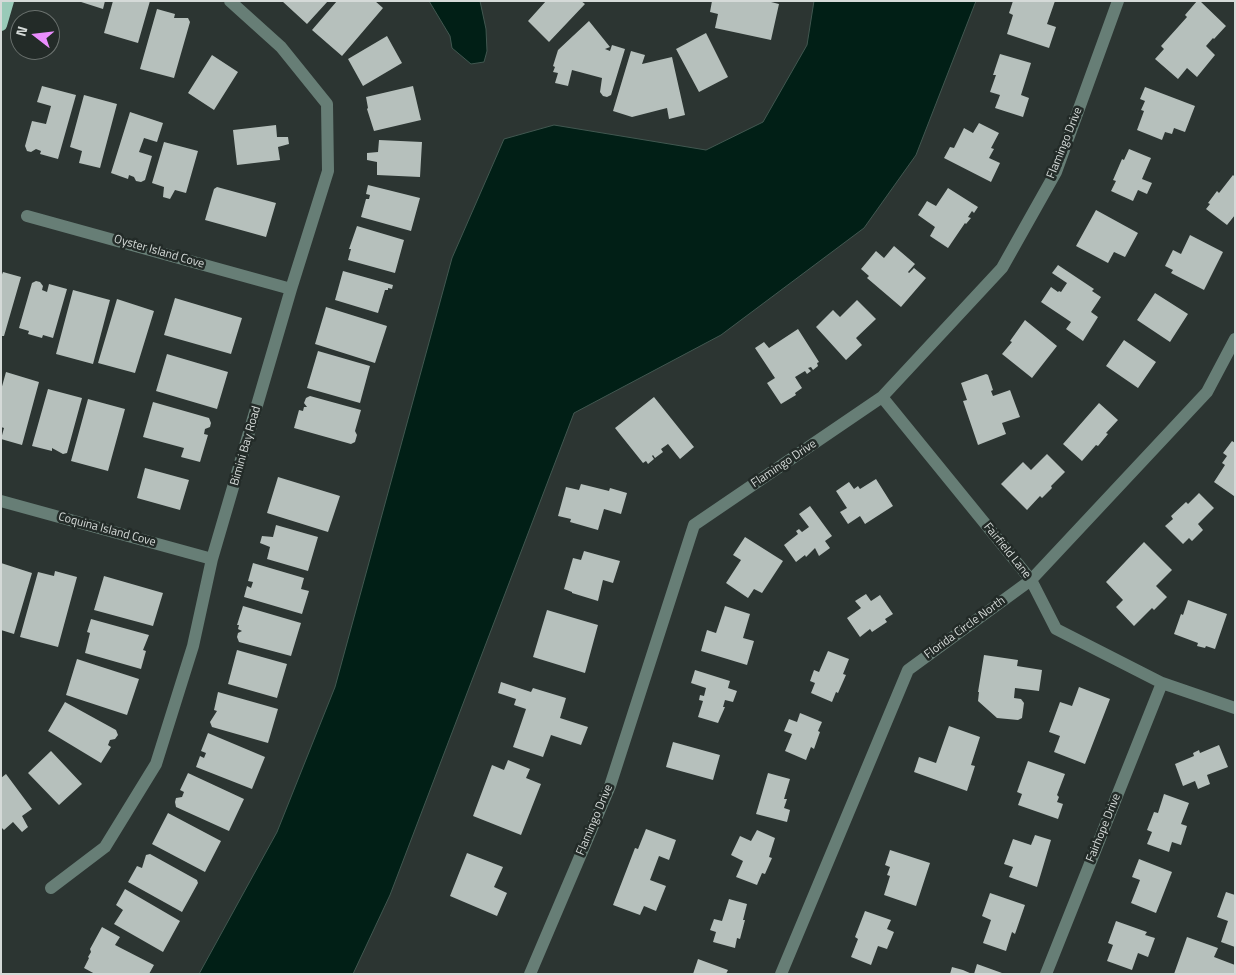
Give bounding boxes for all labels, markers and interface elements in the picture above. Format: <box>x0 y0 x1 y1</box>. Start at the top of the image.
north arrow <box>10 10 60 60</box>
text: N <box>10 23 32 39</box>
street label: Flamingo Drive <box>1044 105 1086 181</box>
street label: Oyster Island Cove <box>112 232 206 272</box>
street label: Bimini Bay Road <box>228 405 264 487</box>
street label: Flamingo Drive <box>749 437 819 491</box>
street label: Coquina Island Cove <box>57 510 157 550</box>
street label: Fairfield Lane <box>980 520 1034 582</box>
street label: Florida Circle North <box>922 594 1008 662</box>
street label: Flamingo Drive <box>574 782 616 858</box>
street label: Fairhope Drive <box>1084 792 1124 864</box>

